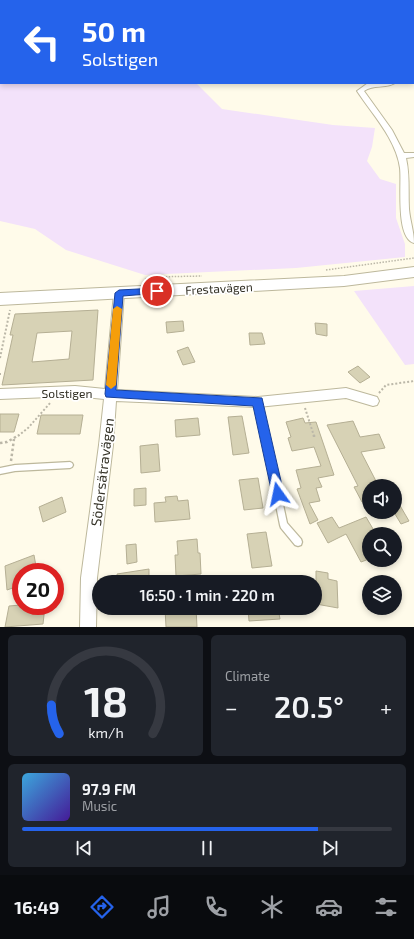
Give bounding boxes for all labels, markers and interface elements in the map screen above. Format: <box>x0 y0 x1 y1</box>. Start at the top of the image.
text: 50 m <box>82 14 146 48</box>
icon: left <box>16 16 68 68</box>
text: Solstigen <box>82 48 158 70</box>
pin <box>140 274 174 308</box>
street label: Frestavägen <box>185 279 253 297</box>
icon: arrive <box>146 280 168 302</box>
street label: Solstigen <box>42 386 92 400</box>
street label: Södersätravägen <box>87 417 117 527</box>
position arrow <box>257 473 299 515</box>
map controls <box>362 479 402 615</box>
button: sound <box>362 479 402 519</box>
button: search <box>362 527 402 567</box>
speed limit sign: 20 <box>12 563 64 615</box>
button: layers <box>362 575 402 615</box>
text: 16:50 · 1 min · 220 m <box>139 586 275 604</box>
text: Climate <box>225 668 270 684</box>
text: 18 <box>84 674 127 724</box>
text: 20.5° <box>274 688 344 724</box>
text: − <box>225 694 238 720</box>
text: + <box>380 694 392 720</box>
text: km/h <box>88 723 123 740</box>
text: 97.9 FM <box>82 780 136 798</box>
text: Music <box>82 798 117 814</box>
icon: previous <box>73 837 95 859</box>
icon: pause <box>196 837 218 859</box>
icon: next <box>319 837 341 859</box>
icon: directions <box>88 893 116 921</box>
icon: music <box>145 893 173 921</box>
icon: phone <box>202 893 230 921</box>
icon: climate <box>258 893 286 921</box>
icon: car <box>315 893 343 921</box>
icon: filters <box>372 893 400 921</box>
text: 16:49 <box>14 896 59 918</box>

